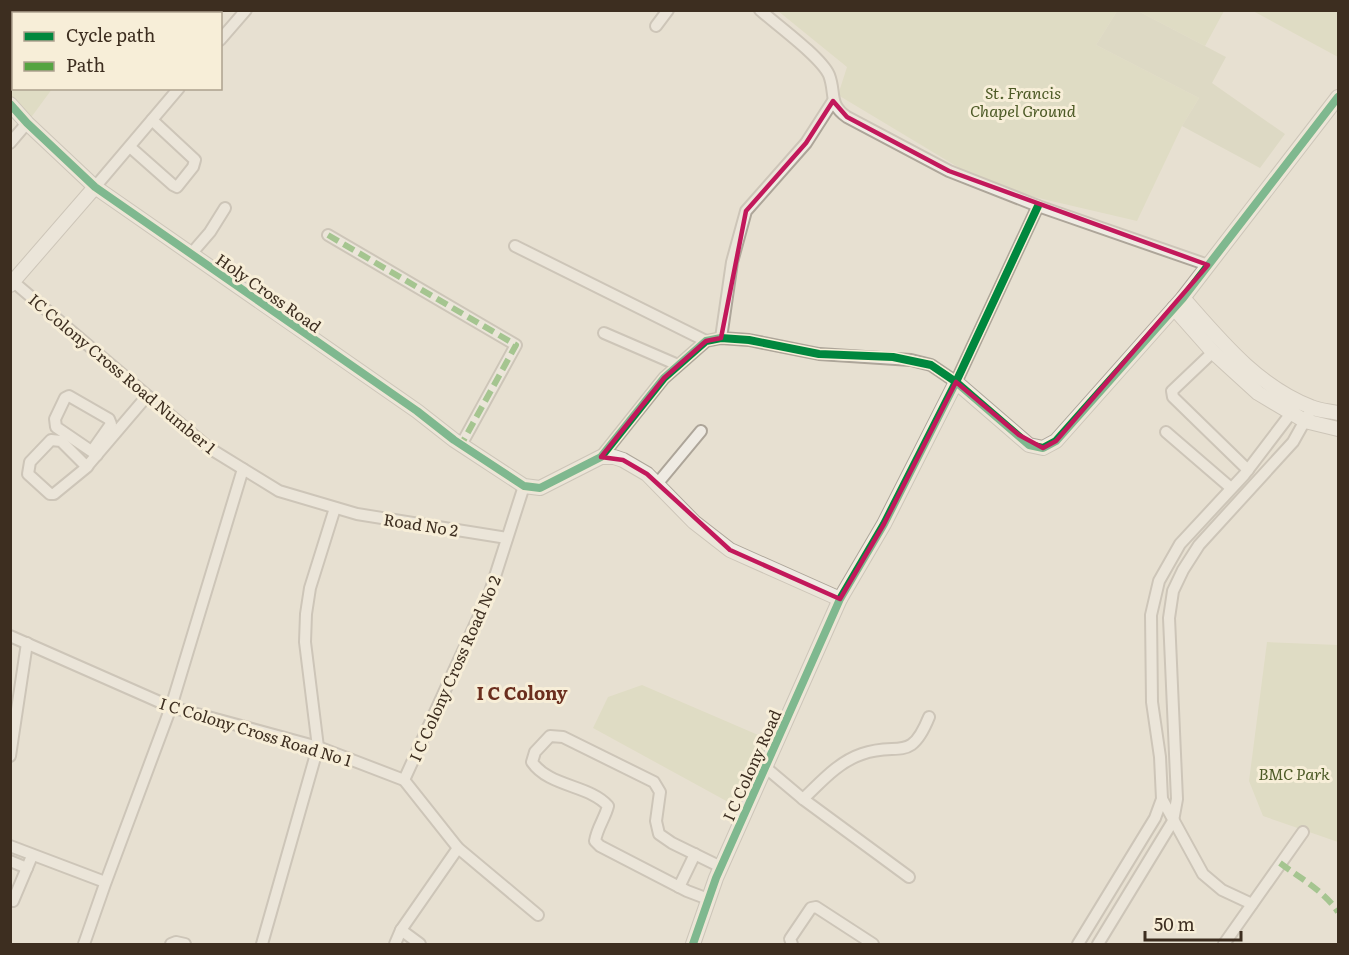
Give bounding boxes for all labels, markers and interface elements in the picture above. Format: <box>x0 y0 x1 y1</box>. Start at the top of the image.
legend <box>12 12 222 90</box>
text: Cycle path <box>66 21 155 48</box>
text: Path <box>66 51 105 78</box>
park label: St. Francis Chapel Ground <box>970 80 1077 122</box>
street label: Holy Cross Road <box>211 247 327 337</box>
street label: IC Colony Cross Road Number 1 <box>24 287 222 459</box>
street label: Road No 2 <box>382 506 460 542</box>
street label: I C Colony Cross Road No 2 <box>402 571 506 765</box>
district label: I C Colony <box>476 679 568 706</box>
street label: I C Colony Cross Road No 1 <box>157 690 356 772</box>
street label: I C Colony Road <box>716 705 786 825</box>
park label: BMC Park <box>1258 761 1330 785</box>
scale bar <box>1145 904 1241 942</box>
text: 50 m <box>1154 910 1195 937</box>

